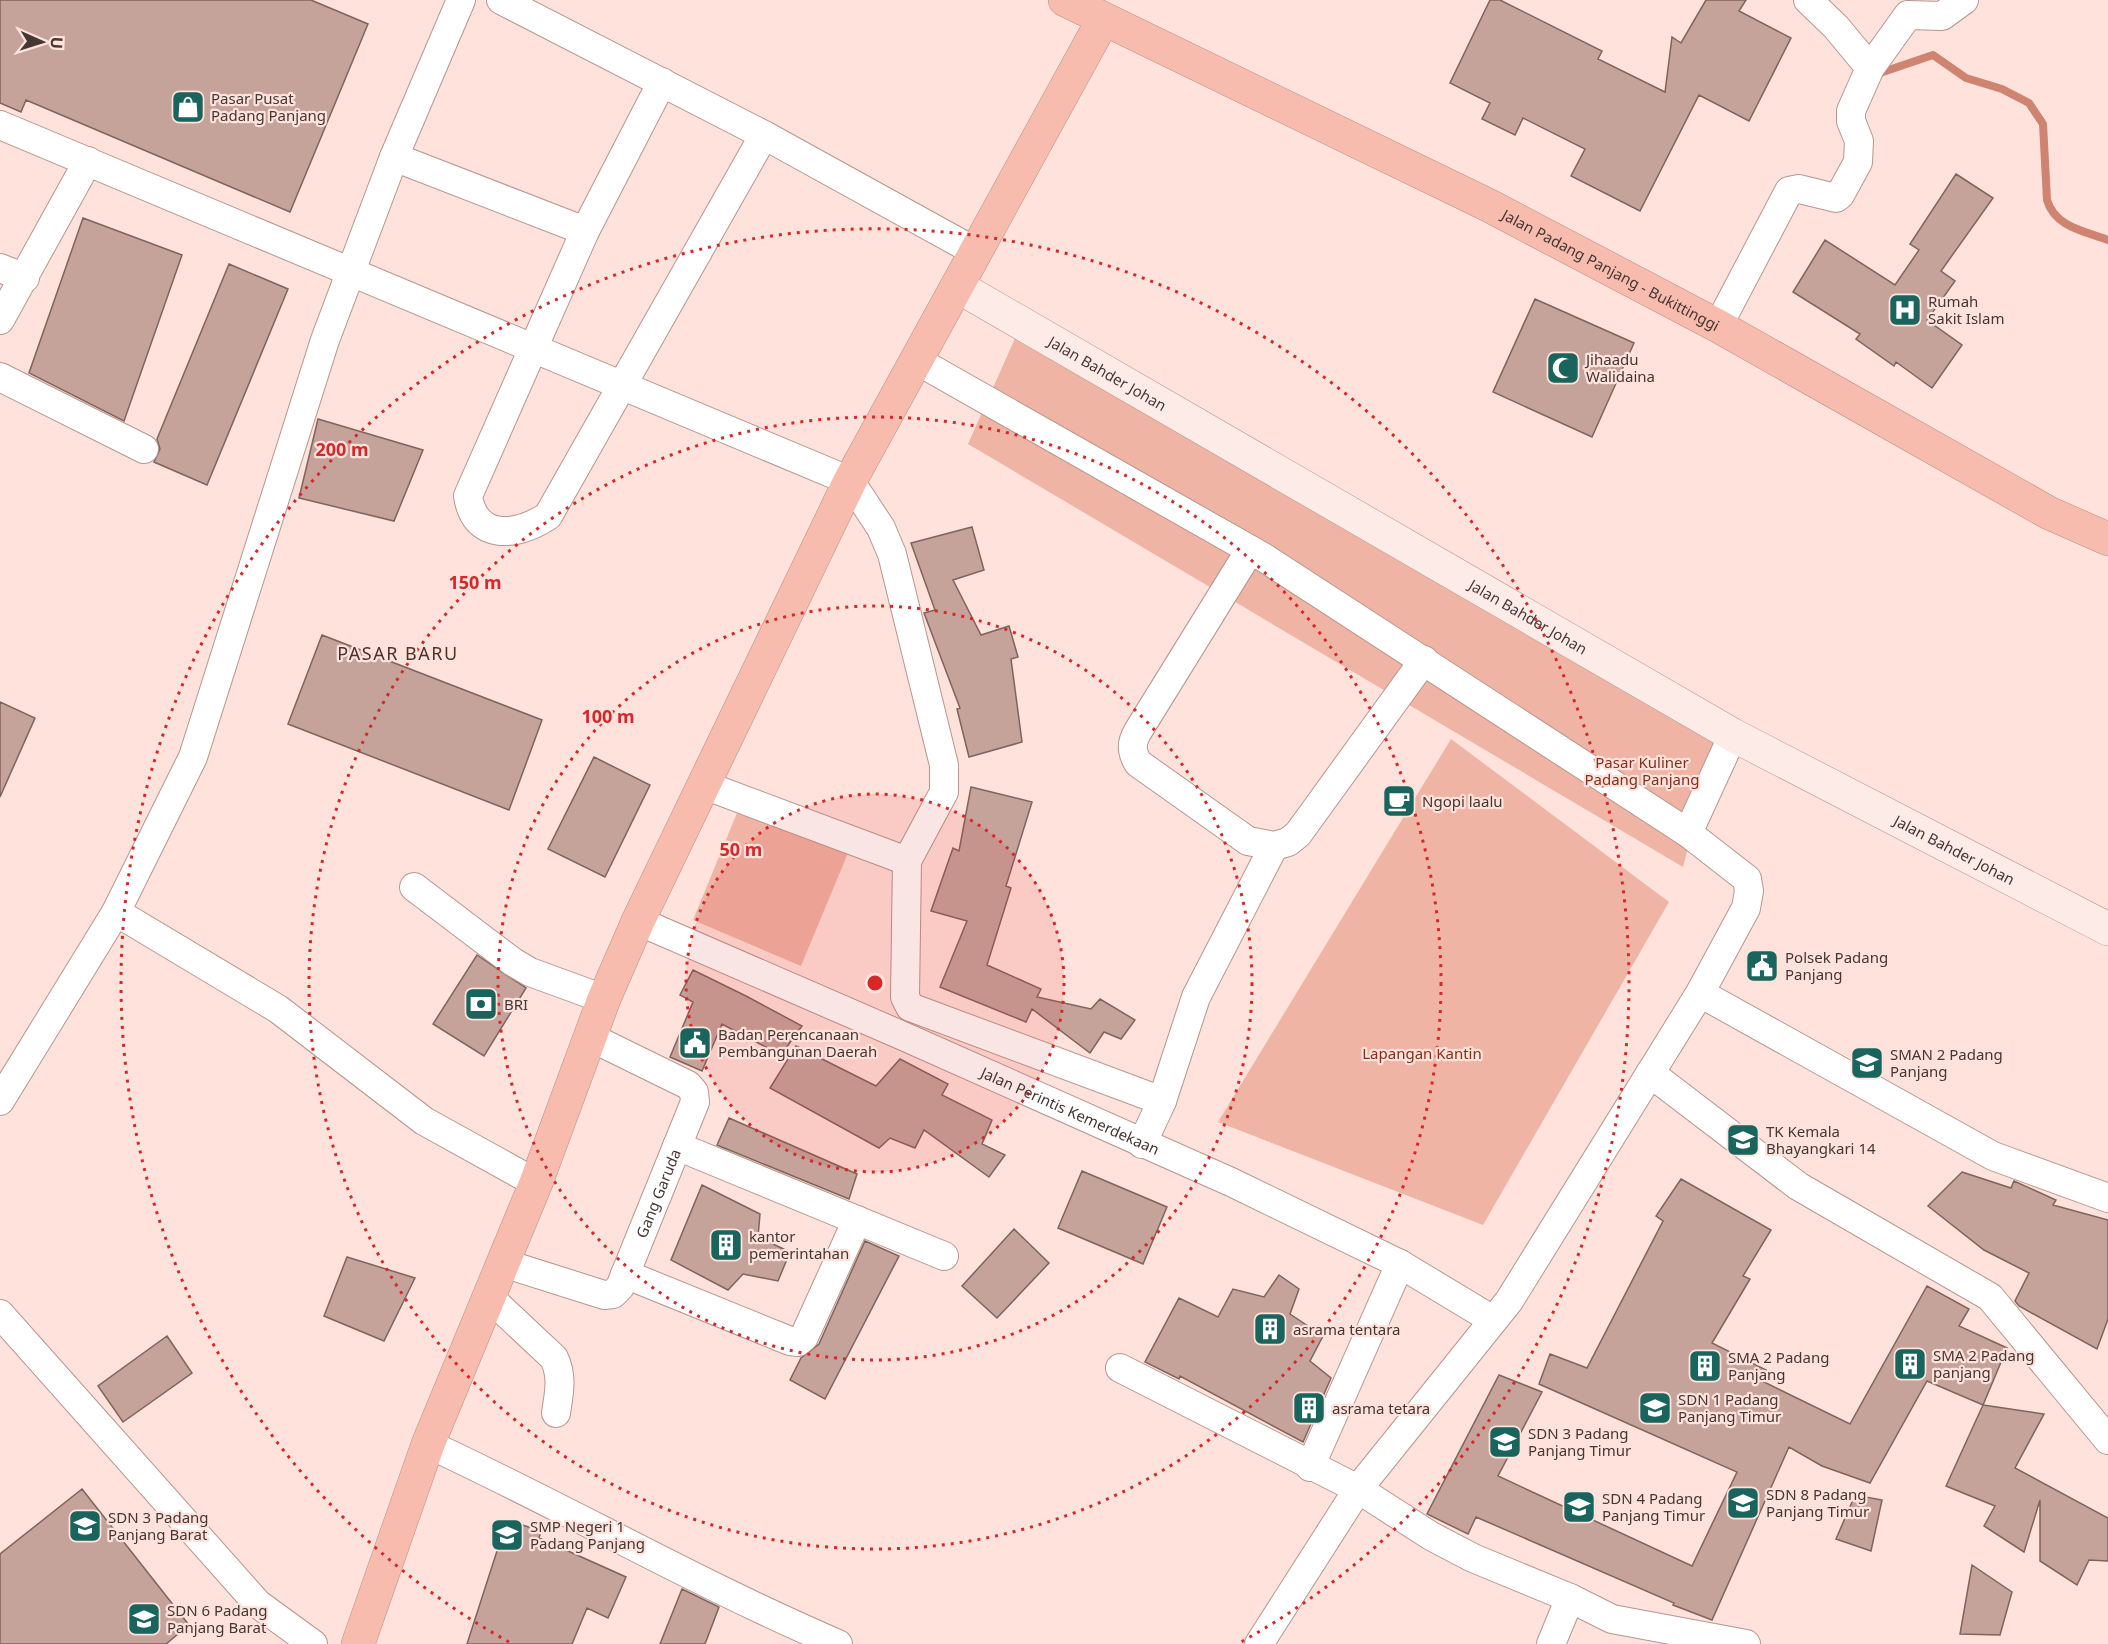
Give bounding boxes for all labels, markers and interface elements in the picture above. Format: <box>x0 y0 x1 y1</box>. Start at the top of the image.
north arrow <box>12 12 72 72</box>
text: U <box>46 36 68 49</box>
place label: Pasar Pusat Padang Panjang <box>211 88 326 125</box>
shop icon: Pasar Pusat Padang Panjang <box>170 89 206 125</box>
street label: Jalan Padang Panjang - Bukittinggi <box>1497 203 1723 335</box>
place label: Rumah Sakit Islam <box>1928 291 2004 328</box>
hospital icon: Rumah Sakit Islam <box>1887 292 1923 328</box>
street label: Jalan Bahder Johan <box>1043 330 1170 415</box>
place label: Jihaadu Walidaina <box>1584 349 1655 386</box>
mosque icon: Jihaadu Walidaina <box>1545 350 1581 386</box>
text: 200 m <box>315 437 369 461</box>
text: 150 m <box>448 570 502 594</box>
street label: Jalan Bahder Johan <box>1464 573 1591 659</box>
district label: PASAR BARU <box>337 641 459 665</box>
text: 100 m <box>581 704 635 728</box>
park label: Pasar Kuliner Padang Panjang <box>1584 752 1700 789</box>
cafe icon: Ngopi laalu <box>1381 783 1417 819</box>
place label: Ngopi laalu <box>1422 791 1503 811</box>
street label: Jalan Bahder Johan <box>1889 809 2018 889</box>
text: 50 m <box>720 837 762 861</box>
place label: Polsek Padang Panjang <box>1785 947 1888 984</box>
public building icon: Polsek Padang Panjang <box>1744 948 1780 984</box>
centre of rings <box>865 973 885 993</box>
bank icon: BRI <box>463 986 499 1022</box>
place label: BRI <box>504 994 528 1014</box>
place label: Badan Perencanaan Pembangunan Daerah <box>718 1024 877 1061</box>
public building icon: Badan Perencanaan Pembangunan Daerah <box>677 1025 713 1061</box>
park label: Lapangan Kantin <box>1362 1043 1482 1063</box>
place label: SMAN 2 Padang Panjang <box>1890 1044 2003 1081</box>
school or university icon: SMAN 2 Padang Panjang <box>1849 1045 1885 1081</box>
street label: Jalan Perintis Kemerdekaan <box>976 1061 1163 1159</box>
place label: TK Kemala Bhayangkari 14 <box>1766 1121 1876 1158</box>
school or university icon: TK Kemala Bhayangkari 14 <box>1725 1122 1761 1158</box>
street label: Gang Garuda <box>631 1146 685 1241</box>
place label: kantor pemerintahan <box>749 1226 849 1263</box>
building icon: kantor pemerintahan <box>708 1227 744 1263</box>
building icon: asrama tentara <box>1252 1311 1288 1347</box>
place label: asrama tentara <box>1293 1319 1401 1339</box>
place label: SMA 2 Padang panjang <box>1933 1345 2034 1382</box>
building icon: SMA 2 Padang panjang <box>1892 1346 1928 1382</box>
place label: SMA 2 Padang Panjang <box>1728 1347 1829 1384</box>
building icon: SMA 2 Padang Panjang <box>1687 1348 1723 1384</box>
place label: SDN 1 Padang Panjang Timur <box>1678 1389 1781 1426</box>
building icon: asrama tetara <box>1291 1390 1327 1426</box>
school or university icon: SDN 1 Padang Panjang Timur <box>1637 1390 1673 1426</box>
place label: asrama tetara <box>1332 1398 1430 1418</box>
place label: SDN 3 Padang Panjang Timur <box>1528 1423 1631 1460</box>
school or university icon: SDN 3 Padang Panjang Timur <box>1487 1424 1523 1460</box>
place label: SDN 8 Padang Panjang Timur <box>1766 1484 1869 1521</box>
school or university icon: SDN 8 Padang Panjang Timur <box>1725 1485 1761 1521</box>
place label: SDN 4 Padang Panjang Timur <box>1602 1488 1705 1525</box>
school or university icon: SDN 4 Padang Panjang Timur <box>1561 1489 1597 1525</box>
place label: SDN 3 Padang Panjang Barat <box>108 1507 209 1544</box>
school or university icon: SDN 3 Padang Panjang Barat <box>67 1508 103 1544</box>
place label: SMP Negeri 1 Padang Panjang <box>530 1516 645 1553</box>
school or university icon: SMP Negeri 1 Padang Panjang <box>489 1517 525 1553</box>
place label: SDN 6 Padang Panjang Barat <box>167 1600 268 1637</box>
school or university icon: SDN 6 Padang Panjang Barat <box>126 1601 162 1637</box>

